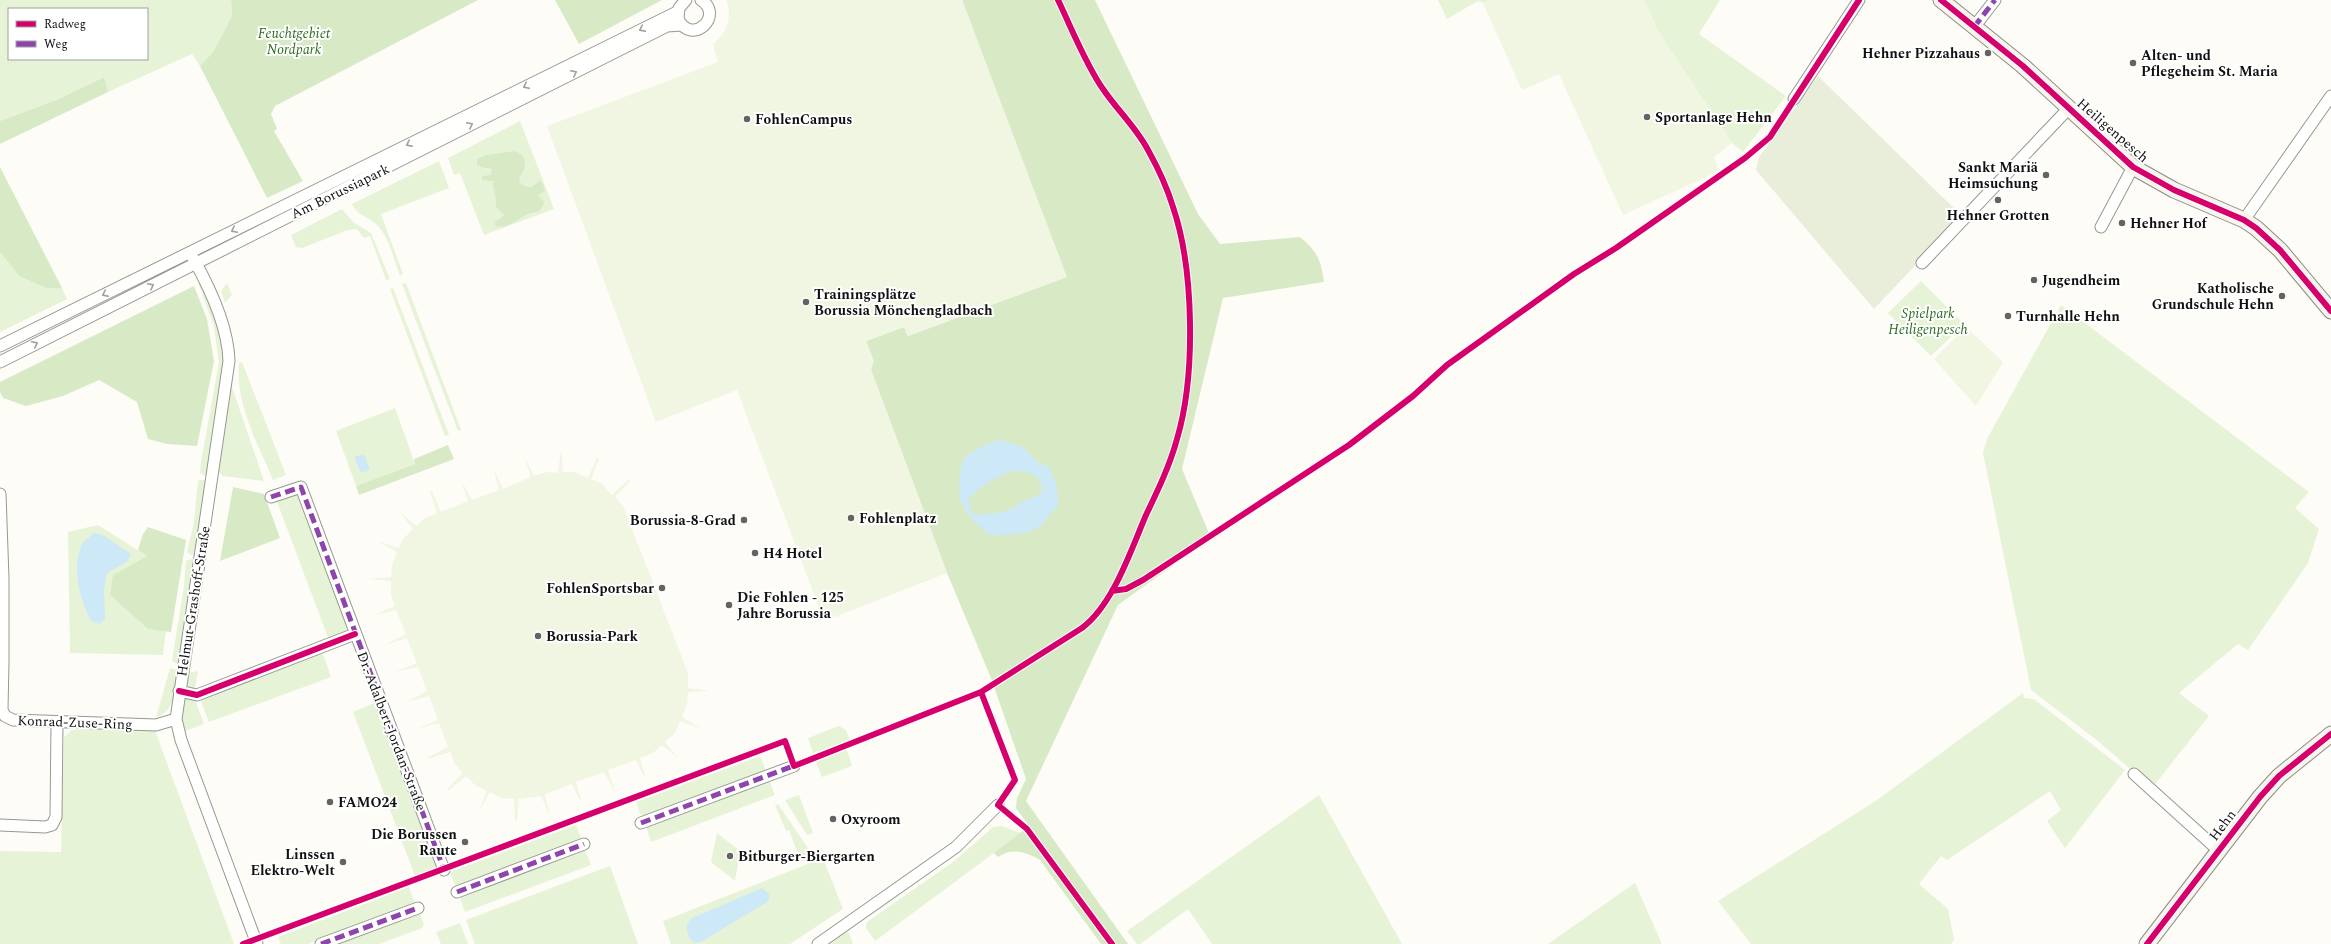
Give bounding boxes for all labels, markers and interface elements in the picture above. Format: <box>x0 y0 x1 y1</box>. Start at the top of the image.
legend <box>8 8 148 60</box>
text: Radweg <box>44 15 86 34</box>
park label: Feuchtgebiet Nordpark <box>258 23 331 60</box>
one-way arrow <box>639 24 647 32</box>
text: Weg <box>44 35 68 54</box>
place label: Hehner Pizzahaus <box>1862 43 1980 64</box>
place label: Alten- und Pflegeheim St. Maria <box>2141 45 2278 82</box>
marker: Hehner Pizzahaus <box>1983 48 1993 58</box>
marker: Alten- und Pflegeheim St. Maria <box>2128 58 2138 68</box>
one-way arrow <box>570 70 577 78</box>
one-way arrow <box>522 81 530 89</box>
street label: Heiligenpesch <box>2072 93 2153 168</box>
place label: Sportanlage Hehn <box>1655 107 1772 128</box>
place label: FohlenCampus <box>755 109 852 130</box>
marker: Sportanlage Hehn <box>1642 112 1652 122</box>
marker: FohlenCampus <box>742 114 752 124</box>
one-way arrow <box>466 123 474 130</box>
one-way arrow <box>406 139 414 147</box>
place label: Sankt Mariä Heimsuchung <box>1948 157 2039 194</box>
street label: Am Borussiapark <box>287 158 393 225</box>
marker: Sankt Mariä Heimsuchung <box>2041 170 2051 180</box>
marker: Hehner Grotten <box>1993 195 2003 205</box>
place label: Hehner Grotten <box>1947 205 2050 226</box>
place label: Hehner Hof <box>2130 213 2208 234</box>
marker: Hehner Hof <box>2117 218 2127 228</box>
one-way arrow <box>231 226 238 233</box>
place label: Jugendheim <box>2042 270 2121 291</box>
marker: Jugendheim <box>2029 275 2039 285</box>
place label: Katholische Grundschule Hehn <box>2152 278 2274 315</box>
one-way arrow <box>147 283 154 291</box>
place label: Trainingsplätze Borussia Mönchengladbach <box>814 284 993 321</box>
one-way arrow <box>102 289 109 297</box>
marker: Katholische Grundschule Hehn <box>2277 291 2287 301</box>
marker: Trainingsplätze Borussia Mönchengladbach <box>801 297 811 307</box>
park label: Spielpark Heiligenpesch <box>1888 303 1968 340</box>
place label: Turnhalle Hehn <box>2016 306 2120 327</box>
marker: Turnhalle Hehn <box>2003 311 2013 321</box>
one-way arrow <box>31 341 38 349</box>
place label: Fohlenplatz <box>859 508 937 529</box>
place label: Borussia-8-Grad <box>630 510 736 531</box>
marker: Fohlenplatz <box>846 513 856 523</box>
marker: Borussia-8-Grad <box>739 515 749 525</box>
street label: Helmut-Grashoff-Straße <box>171 524 216 678</box>
place label: H4 Hotel <box>763 543 823 564</box>
marker: H4 Hotel <box>750 548 760 558</box>
place label: FohlenSportsbar <box>546 578 654 599</box>
marker: FohlenSportsbar <box>657 583 667 593</box>
place label: Die Fohlen - 125 Jahre Borussia <box>737 587 844 624</box>
marker: Die Fohlen - 125 Jahre Borussia <box>724 600 734 610</box>
place label: Borussia-Park <box>546 626 639 647</box>
marker: Borussia-Park <box>533 631 543 641</box>
street label: Dr.-Adalbert-Jordan-Straße <box>351 648 432 814</box>
street label: Konrad-Zuse-Ring <box>17 710 133 735</box>
place label: FAMO24 <box>338 792 397 813</box>
marker: FAMO24 <box>325 797 335 807</box>
street label: Hehn <box>2204 805 2241 845</box>
place label: Oxyroom <box>841 809 901 830</box>
marker: Oxyroom <box>828 814 838 824</box>
place label: Die Borussen Raute <box>371 824 457 861</box>
marker: Die Borussen Raute <box>460 837 470 847</box>
place label: Linssen Elektro-Welt <box>250 844 336 881</box>
place label: Bitburger-Biergarten <box>738 846 875 867</box>
marker: Bitburger-Biergarten <box>725 851 735 861</box>
marker: Linssen Elektro-Welt <box>338 857 348 867</box>

